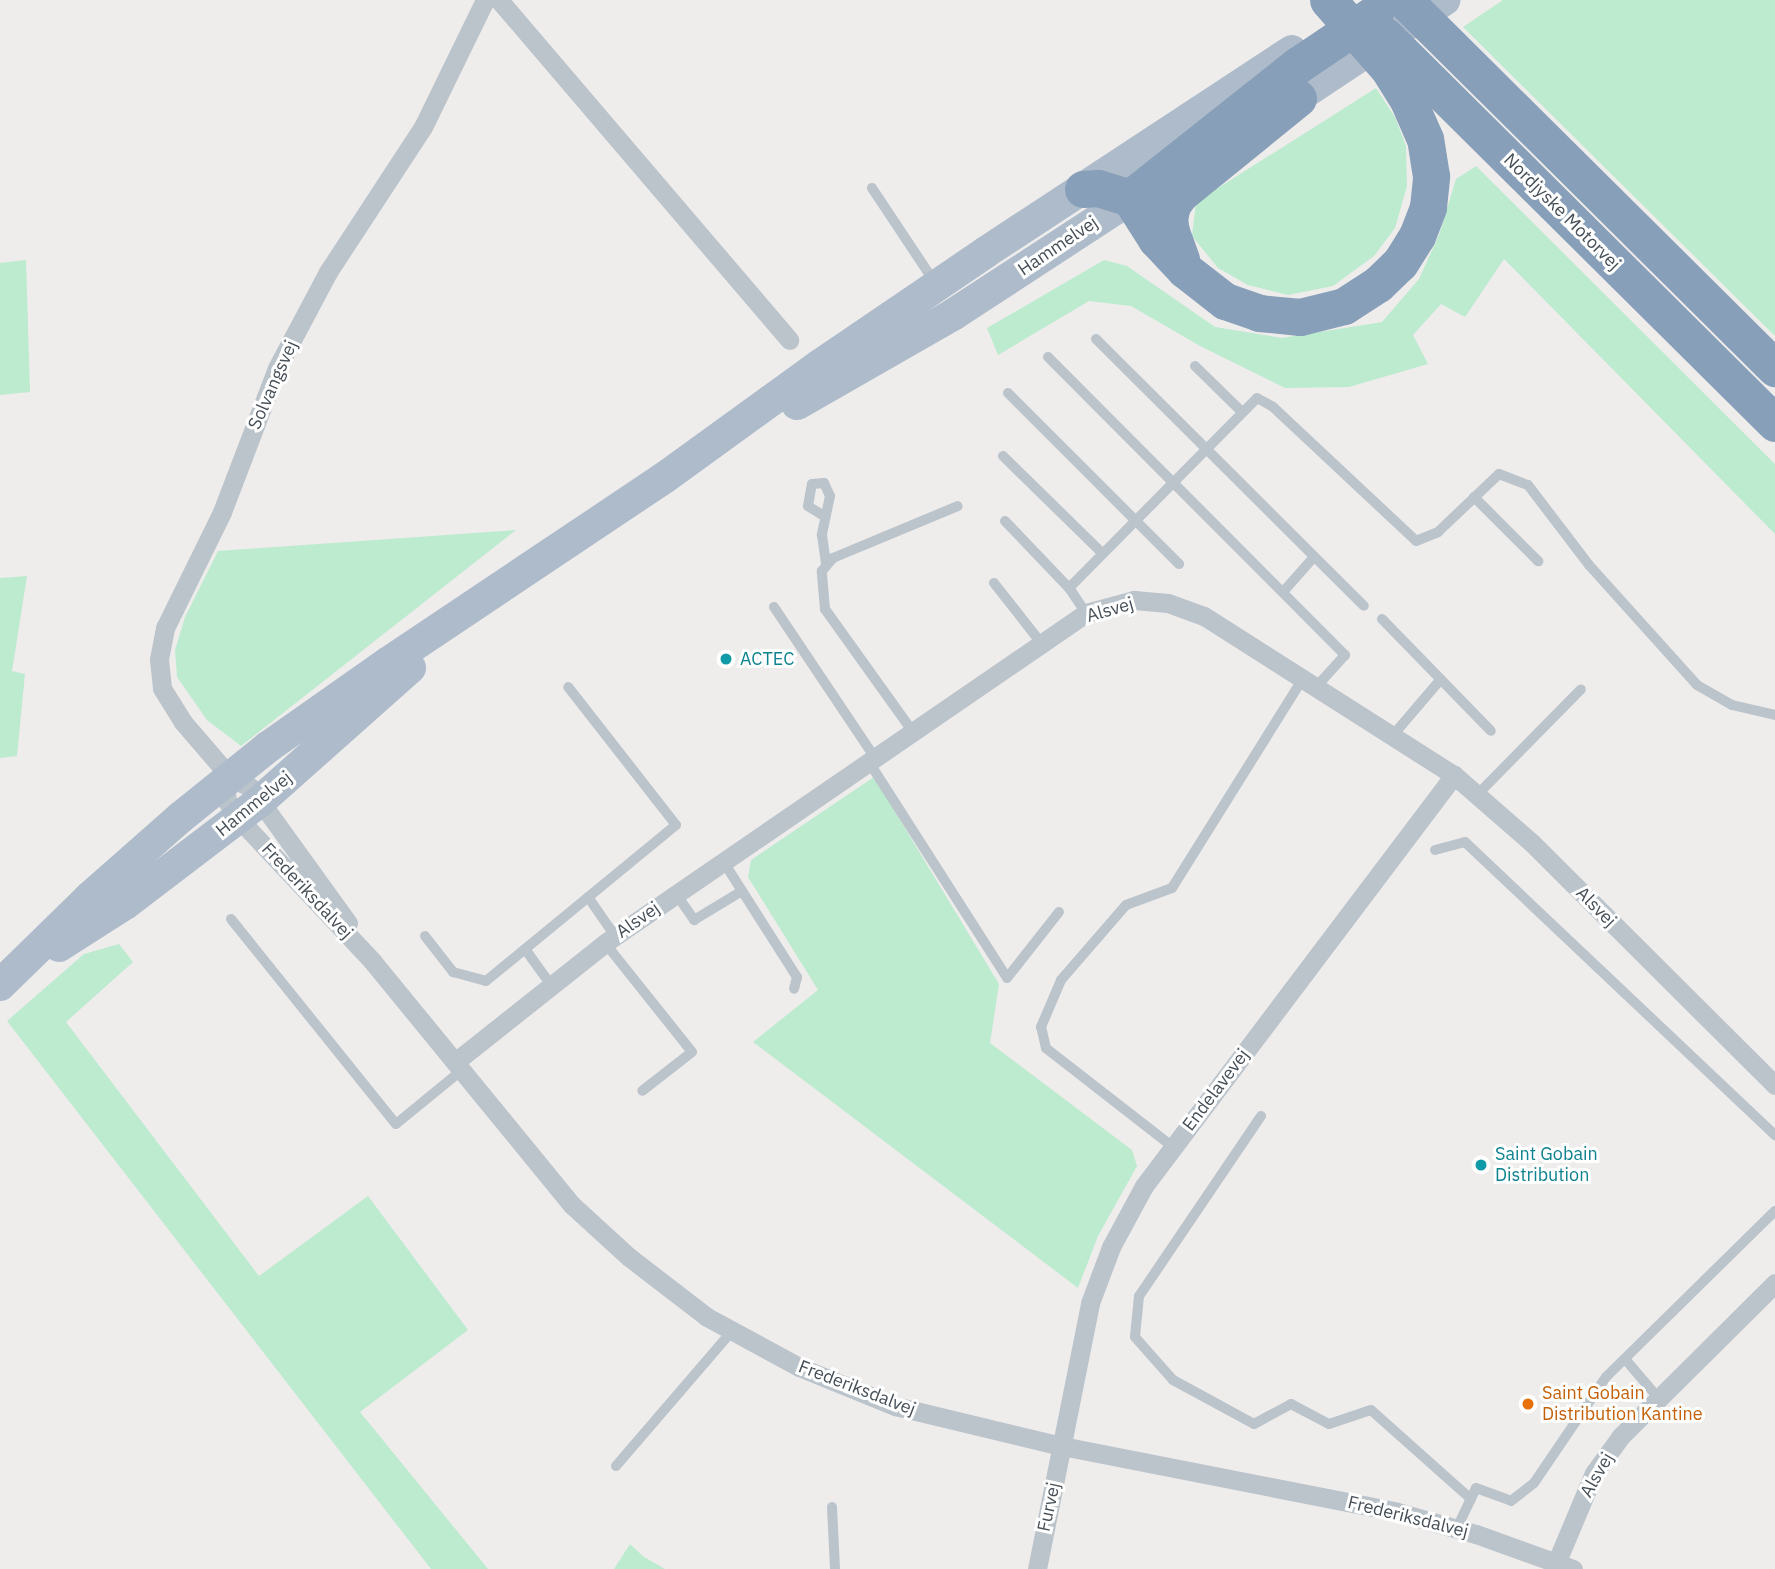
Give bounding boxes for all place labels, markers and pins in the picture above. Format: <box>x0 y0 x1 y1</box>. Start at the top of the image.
place label: ACTEC <box>740 648 794 670</box>
marker: ACTEC <box>718 651 734 667</box>
place label: Saint Gobain Distribution <box>1495 1144 1598 1186</box>
marker: Saint Gobain Distribution <box>1473 1157 1489 1173</box>
place label: Saint Gobain Distribution Kantine <box>1542 1383 1703 1426</box>
marker: Saint Gobain Distribution Kantine <box>1520 1396 1536 1412</box>

